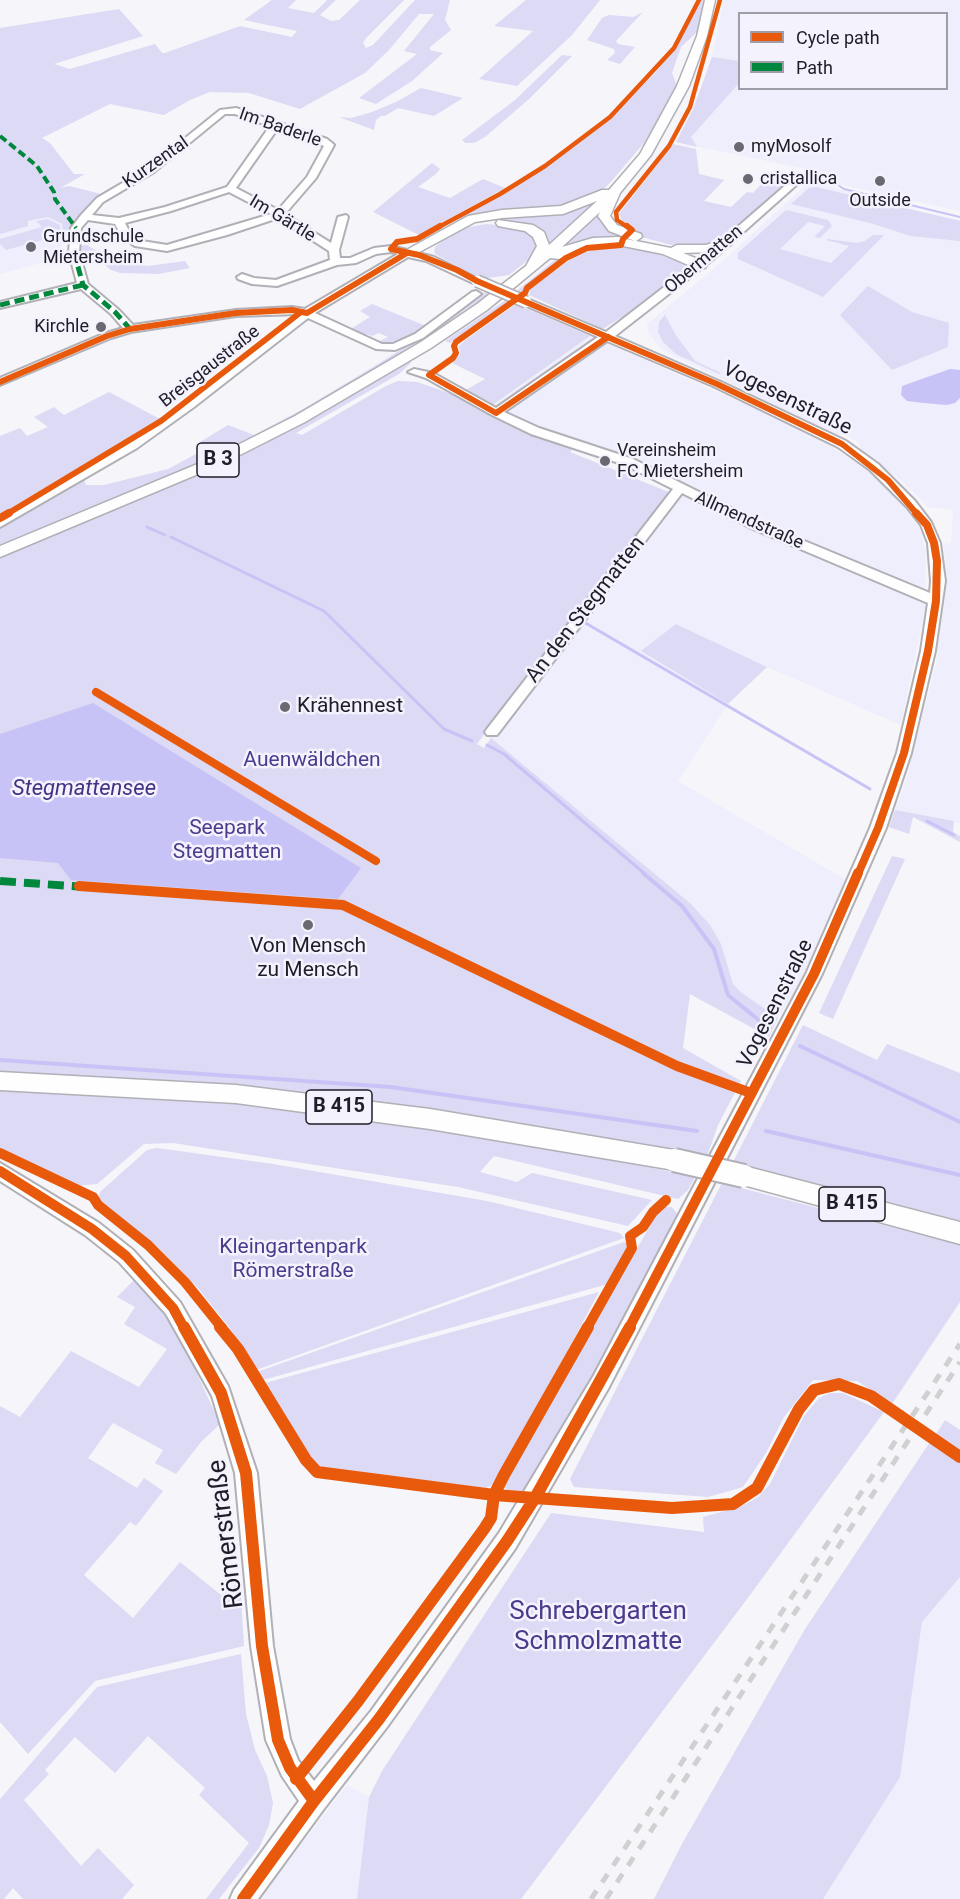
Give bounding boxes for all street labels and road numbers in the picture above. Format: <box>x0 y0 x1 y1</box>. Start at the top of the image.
street label: Im Baderle <box>236 104 324 152</box>
street label: Kurzental <box>119 133 193 193</box>
street label: Im Gärtle <box>245 191 319 247</box>
street label: Obermatten <box>661 221 747 299</box>
street label: Breisgaustraße <box>156 321 264 413</box>
street label: Vogesenstraße <box>718 357 856 441</box>
road number: B 3 <box>197 443 239 477</box>
street label: Allmendstraße <box>691 487 807 555</box>
street label: An den Stegmatten <box>521 532 651 688</box>
street label: Vogesenstraße <box>733 936 819 1072</box>
road number: B 415 <box>306 1090 372 1124</box>
road number: B 415 <box>819 1187 885 1221</box>
street label: Römerstraße <box>202 1458 252 1610</box>

